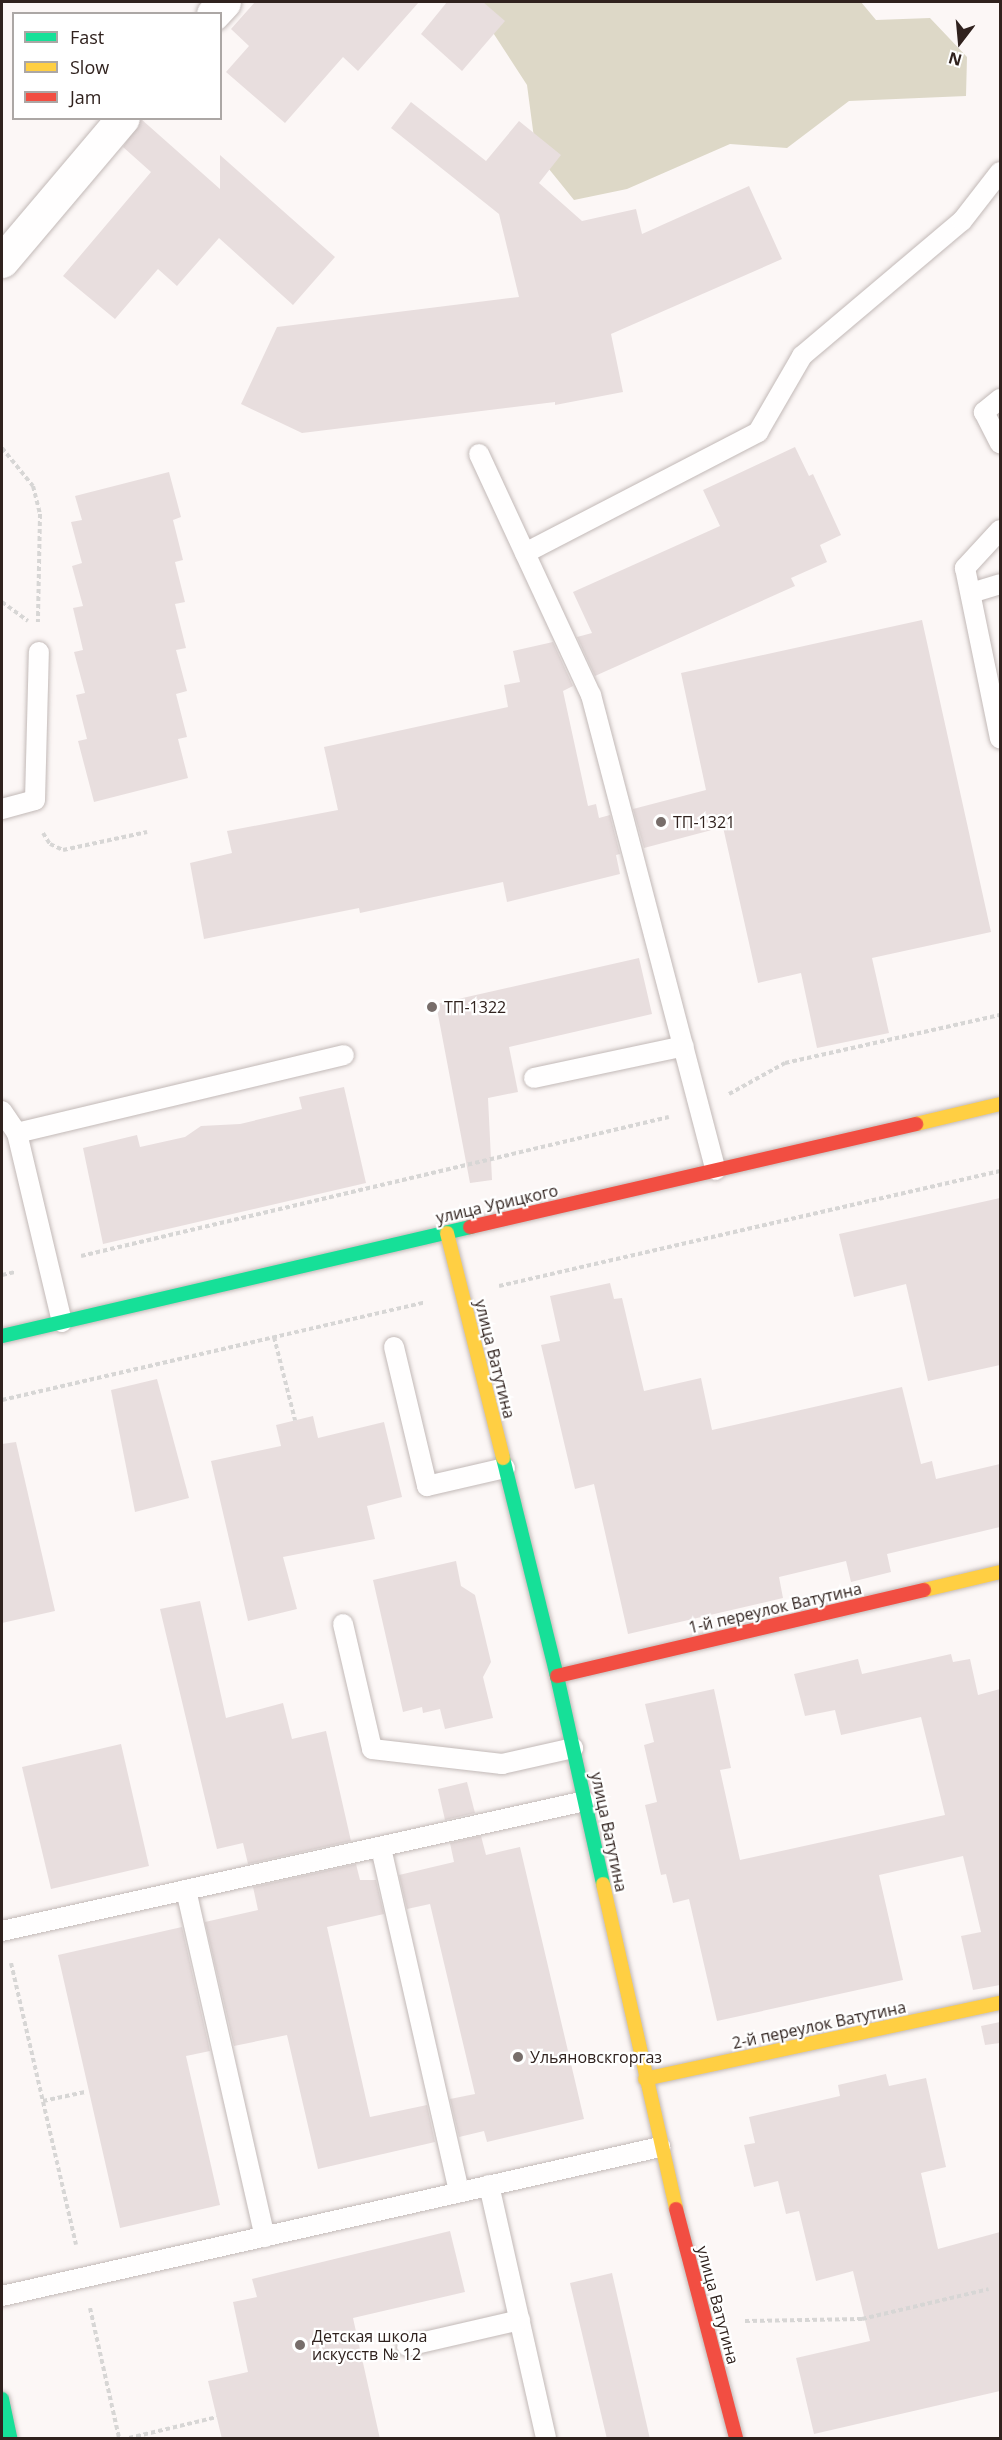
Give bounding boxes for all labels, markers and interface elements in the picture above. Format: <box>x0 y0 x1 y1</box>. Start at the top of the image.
legend <box>12 12 222 120</box>
north arrow <box>930 12 990 72</box>
text: Fast <box>70 25 104 49</box>
text: N <box>946 47 964 72</box>
text: Slow <box>70 55 109 79</box>
text: Jam <box>70 85 102 109</box>
place label: ТП-1321 <box>673 812 735 832</box>
marker: ТП-1321 <box>654 815 668 829</box>
place label: ТП-1322 <box>444 997 506 1017</box>
marker: ТП-1322 <box>425 1000 439 1014</box>
street label: улица Урицкого <box>434 1181 560 1227</box>
street label: улица Ватутина <box>471 1298 519 1420</box>
street label: 1-й переулок Ватутина <box>687 1579 863 1637</box>
street label: улица Ватутина <box>587 1770 631 1894</box>
street label: 2-й переулок Ватутина <box>730 1997 908 2053</box>
place label: Ульяновскгоргаз <box>530 2047 662 2067</box>
marker: Ульяновскгоргаз <box>511 2050 525 2064</box>
street label: улица Ватутина <box>693 2244 743 2366</box>
place label: Детская школа искусств № 12 <box>312 2326 427 2364</box>
marker: Детская школа искусств № 12 <box>293 2338 307 2352</box>

